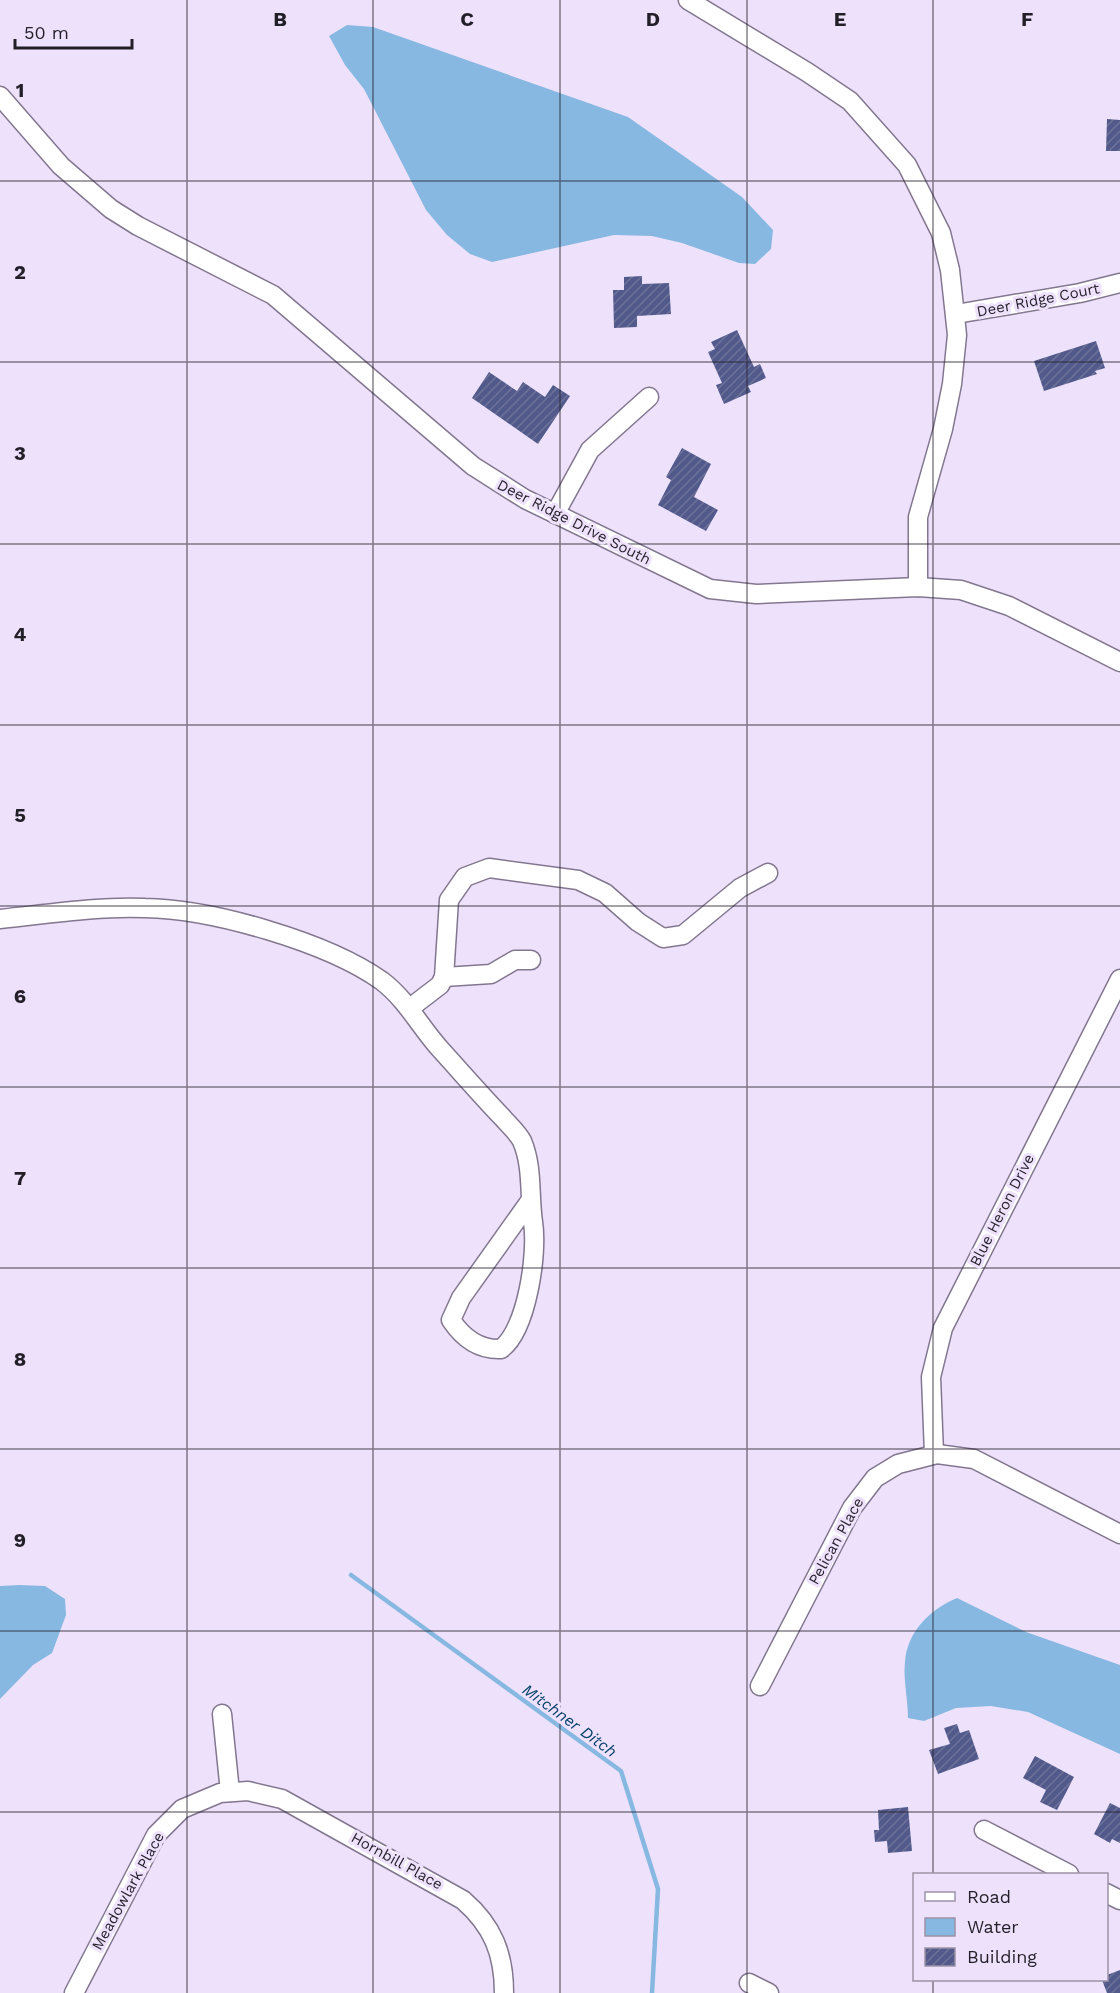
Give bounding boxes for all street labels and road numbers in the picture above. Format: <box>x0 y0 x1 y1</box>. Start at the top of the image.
street label: Deer Ridge Court <box>975 279 1102 321</box>
street label: Deer Ridge Drive South <box>494 475 654 569</box>
street label: Blue Heron Drive <box>966 1151 1038 1269</box>
street label: Pelican Place <box>805 1494 867 1588</box>
street label: Hornbill Place <box>348 1828 446 1894</box>
street label: Meadowlark Place <box>88 1829 168 1953</box>

